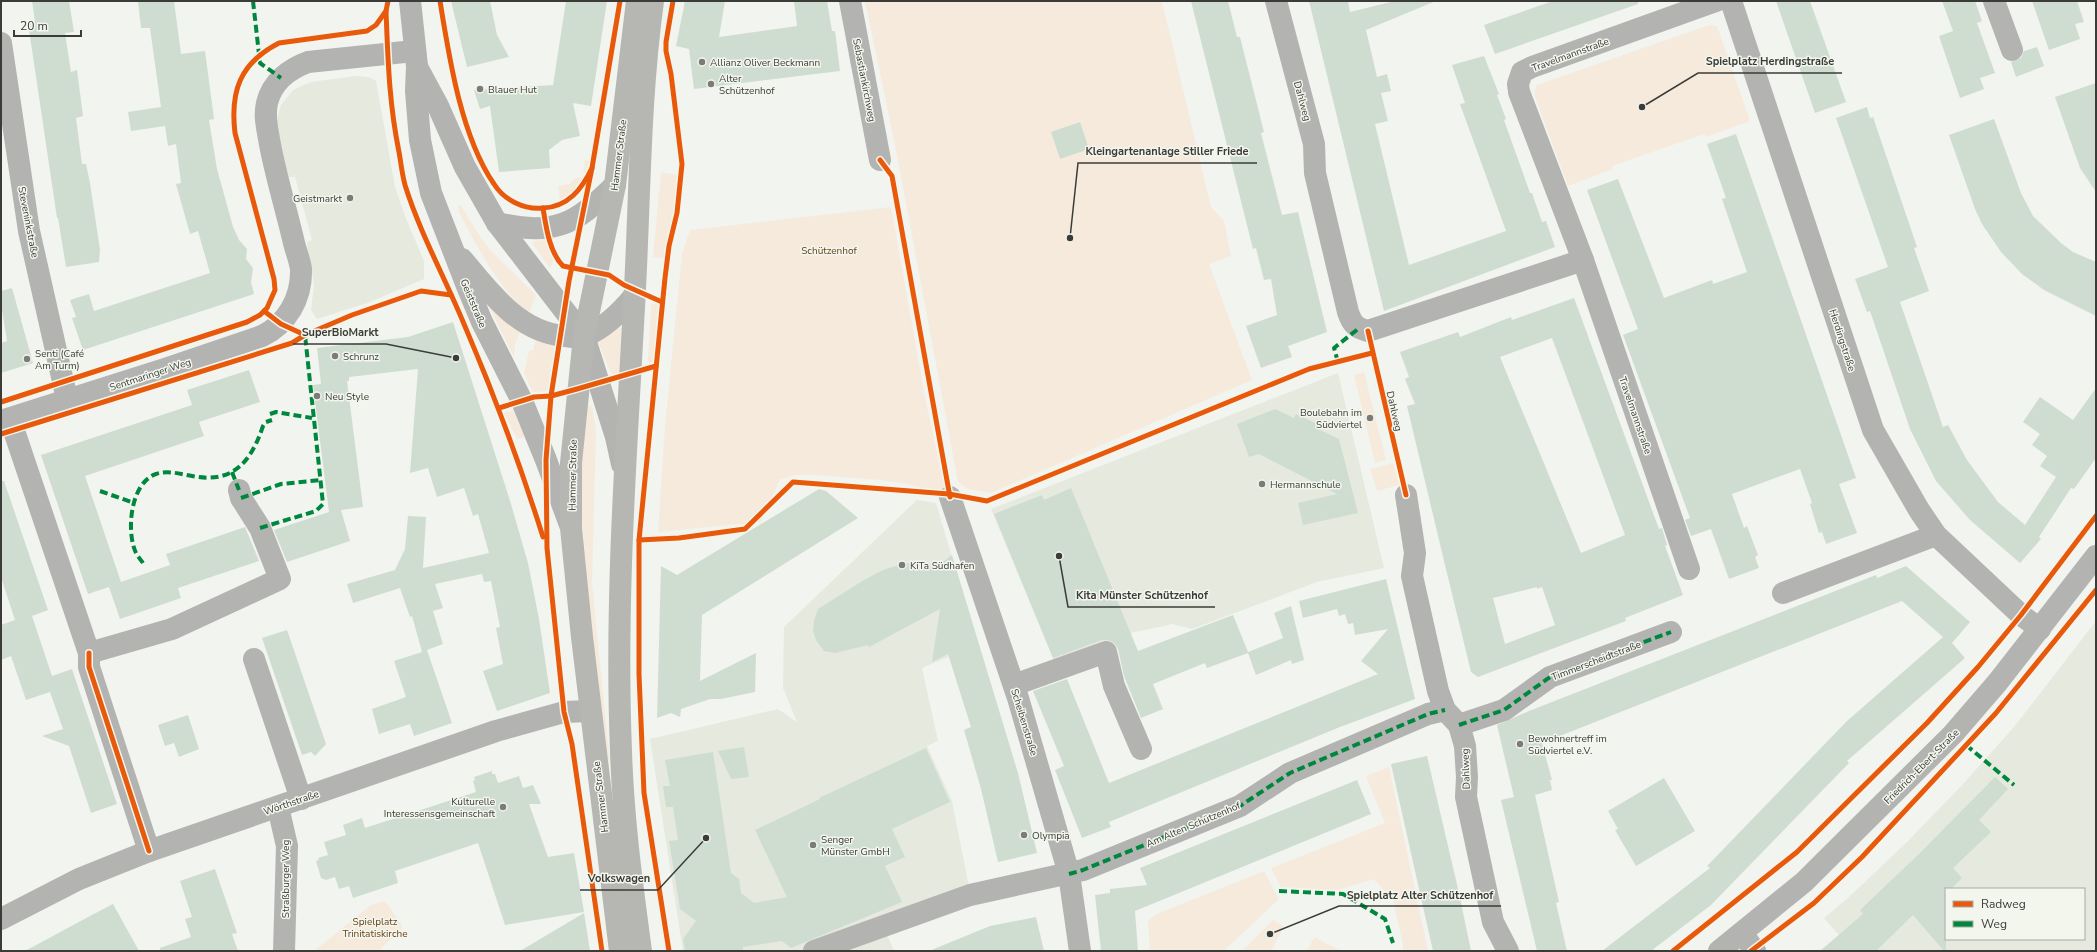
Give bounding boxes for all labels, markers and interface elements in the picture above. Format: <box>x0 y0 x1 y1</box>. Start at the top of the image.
scale bar <box>14 12 81 38</box>
text: 20 m <box>20 18 48 34</box>
street label: Travelmannstraße <box>1530 34 1611 75</box>
street label: Sebastiankirchweg <box>849 37 879 123</box>
callout: Spielplatz Herdingstraße <box>1698 50 1842 73</box>
text: Spielplatz Herdingstraße <box>1706 54 1834 69</box>
place label: Allianz Oliver Beckmann <box>710 56 820 70</box>
marker: Allianz Oliver Beckmann <box>697 57 707 67</box>
place label: Alter Schützenhof <box>719 72 775 98</box>
marker: Alter Schützenhof <box>706 79 716 89</box>
street label: Dahlweg <box>1290 80 1314 123</box>
place label: Blauer Hut <box>488 83 537 97</box>
marker: Blauer Hut <box>475 84 485 94</box>
street label: Hammer Straße <box>608 119 630 191</box>
callout: Kleingartenanlage Stiller Friede <box>1078 140 1257 163</box>
text: Kleingartenanlage Stiller Friede <box>1085 144 1249 159</box>
street label: Steveninkstraße <box>14 185 42 259</box>
place label: Geistmarkt <box>293 192 342 206</box>
marker: Geistmarkt <box>345 193 355 203</box>
park label: Schützenhof <box>801 244 857 258</box>
street label: Geiststraße <box>457 277 490 330</box>
street label: Herdingstraße <box>1825 307 1859 373</box>
callout: SuperBioMarkt <box>293 321 386 344</box>
text: SuperBioMarkt <box>302 325 379 340</box>
place label: Senti (Café Am Turm) <box>35 347 84 373</box>
place label: Schrunz <box>343 350 379 364</box>
marker: Schrunz <box>330 351 340 361</box>
marker: Senti (Café Am Turm) <box>22 354 32 364</box>
street label: Sentmaringer Weg <box>108 355 193 395</box>
street label: Travelmannstraße <box>1615 375 1655 456</box>
place label: Neu Style <box>325 390 369 404</box>
street label: Dahlweg <box>1383 390 1405 433</box>
marker: Neu Style <box>312 391 322 401</box>
place label: Boulebahn im Südviertel <box>1300 406 1362 432</box>
marker: Boulebahn im Südviertel <box>1365 413 1375 423</box>
street label: Hammer Straße <box>565 439 581 511</box>
place label: Hermannschule <box>1270 478 1341 492</box>
marker: Hermannschule <box>1257 479 1267 489</box>
place label: KiTa Südhafen <box>910 559 974 573</box>
marker: KiTa Südhafen <box>897 560 907 570</box>
callout: Kita Münster Schützenhof <box>1068 584 1215 607</box>
text: Kita Münster Schützenhof <box>1076 588 1209 603</box>
street label: Timmerscheidtstraße <box>1550 637 1643 684</box>
street label: Scheibenstraße <box>1007 687 1041 758</box>
street label: Friedrich-Ebert-Straße <box>1881 726 1962 807</box>
place label: Bewohnertreff im Südviertel e.V. <box>1528 732 1607 758</box>
marker: Bewohnertreff im Südviertel e.V. <box>1515 739 1525 749</box>
street label: Dahlweg <box>1458 748 1474 790</box>
street label: Hammer Straße <box>590 761 612 833</box>
street label: Wörthstraße <box>262 787 321 819</box>
place label: Kulturelle Interessensgemeinschaft <box>384 795 495 821</box>
street label: Am Alten Schützenhof <box>1144 798 1243 851</box>
marker: Kulturelle Interessensgemeinschaft <box>498 802 508 812</box>
place label: Olympia <box>1032 829 1070 843</box>
marker: Olympia <box>1019 830 1029 840</box>
place label: Senger Münster GmbH <box>821 833 890 859</box>
street label: Straßburger Weg <box>279 840 293 918</box>
marker: Senger Münster GmbH <box>808 840 818 850</box>
callout: Volkswagen <box>580 867 658 890</box>
text: Volkswagen <box>587 871 650 886</box>
callout: Spielplatz Alter Schützenhof <box>1339 883 1501 906</box>
text: Spielplatz Alter Schützenhof <box>1347 888 1494 903</box>
legend <box>1945 888 2085 940</box>
text: Radweg <box>1981 896 2026 912</box>
park label: Spielplatz Trinitatiskirche <box>342 915 408 941</box>
text: Weg <box>1981 916 2007 932</box>

